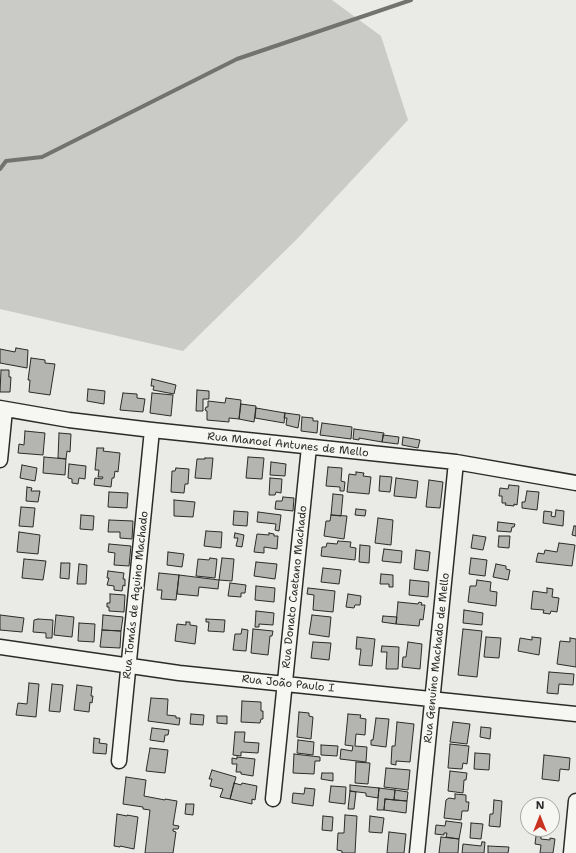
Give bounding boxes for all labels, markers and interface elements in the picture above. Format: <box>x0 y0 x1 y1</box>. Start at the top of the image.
street label: Rua Manoel Antunes de Mello <box>207 430 369 460</box>
street label: Rua Donato Caetano Machado <box>280 505 310 669</box>
street label: Rua Tomás de Aquino Machado <box>121 510 151 680</box>
street label: Rua Genuíno Machado de Mello <box>421 572 453 744</box>
street label: Rua João Paulo I <box>241 673 335 695</box>
north arrow <box>520 797 560 837</box>
text: N <box>536 798 544 813</box>

